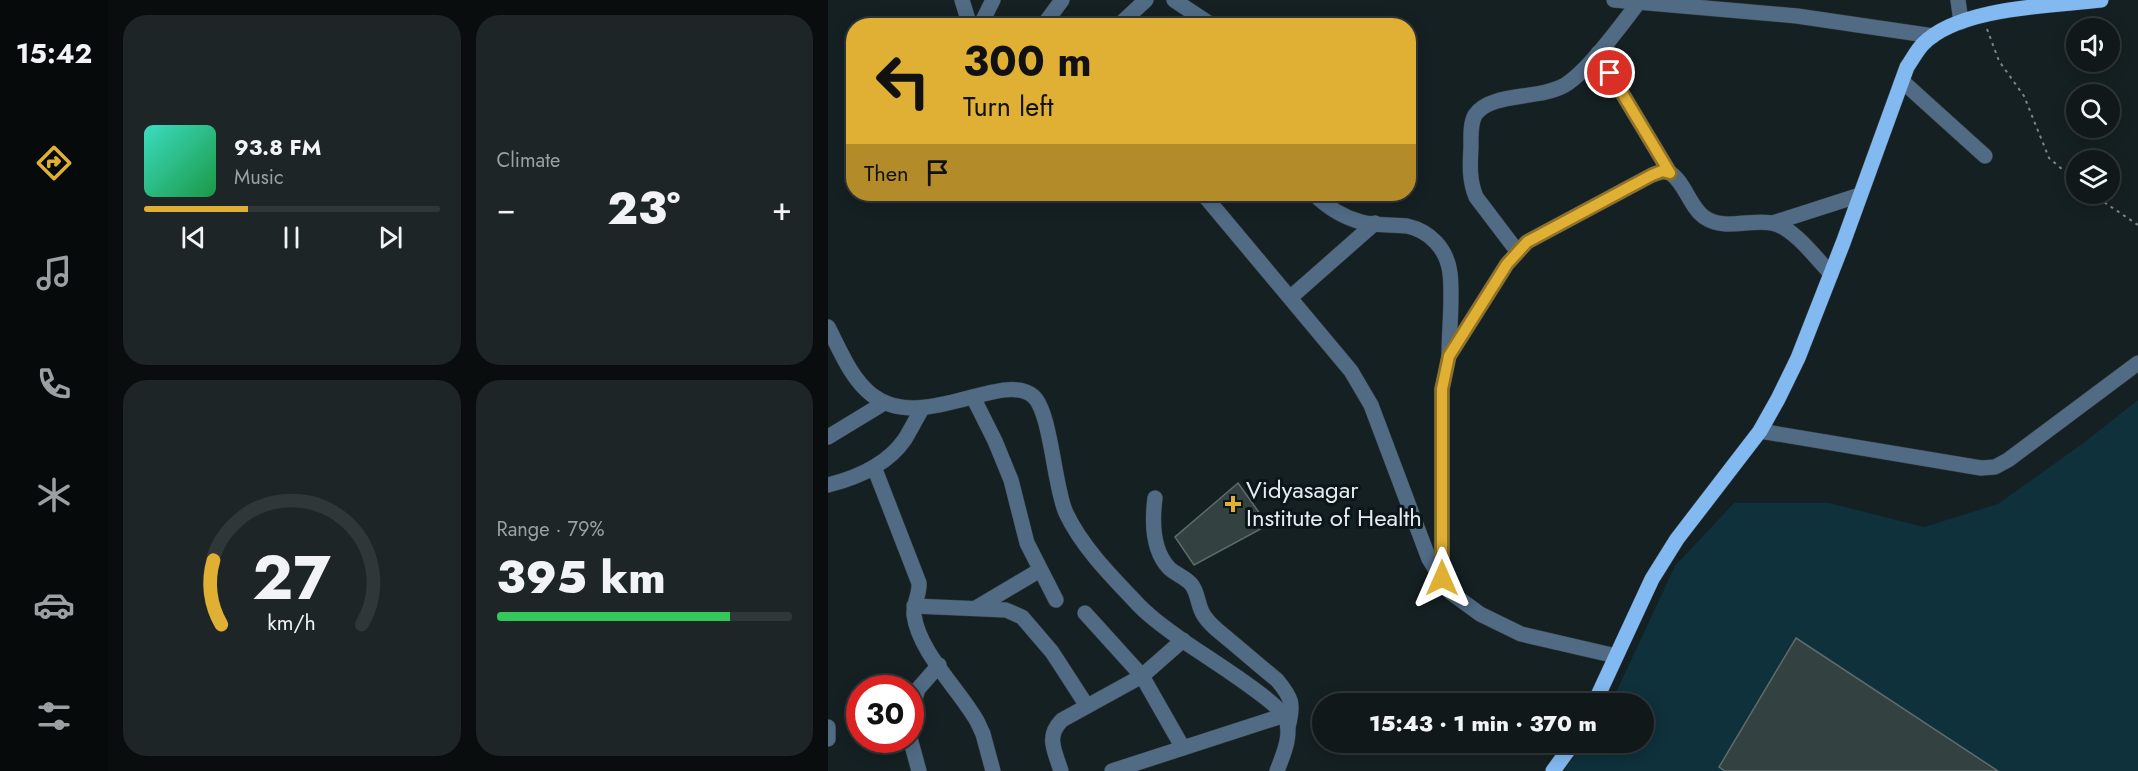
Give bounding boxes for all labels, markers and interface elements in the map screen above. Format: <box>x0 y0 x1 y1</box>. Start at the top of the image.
map controls <box>2066 18 2120 204</box>
button: sound <box>2066 18 2120 72</box>
text: 300 m <box>963 31 1092 92</box>
text: 15:42 <box>16 34 92 73</box>
icon: left <box>864 42 942 120</box>
pin <box>1584 47 1635 98</box>
icon: arrive <box>1593 56 1626 89</box>
button: search <box>2066 84 2120 138</box>
text: Turn left <box>963 87 1053 126</box>
text: 93.8 FM <box>234 131 321 163</box>
icon: directions <box>33 142 75 184</box>
text: Climate <box>497 146 560 175</box>
button: layers <box>2066 150 2120 204</box>
icon: arrive <box>921 156 954 189</box>
text: Then <box>864 157 909 189</box>
text: Music <box>234 163 284 192</box>
text: 23° <box>607 176 680 241</box>
text: − <box>497 185 516 232</box>
text: + <box>772 185 792 232</box>
icon: previous <box>177 221 210 254</box>
icon: pause <box>275 221 308 254</box>
icon: next <box>374 221 407 254</box>
icon: music <box>33 252 75 294</box>
icon: phone <box>33 363 75 405</box>
place label: Vidyasagar Institute of Health <box>1246 472 1422 535</box>
icon: climate <box>33 474 75 516</box>
marker: Vidyasagar Institute of Health <box>1224 495 1242 513</box>
text: Range · 79% <box>497 515 605 544</box>
text: 27 <box>252 532 331 622</box>
text: 395 km <box>497 545 666 610</box>
position arrow <box>1410 546 1474 610</box>
icon: car <box>33 584 75 626</box>
text: km/h <box>268 607 316 638</box>
speed limit sign: 30 <box>846 675 924 753</box>
icon: filters <box>33 695 75 737</box>
text: 15:43 · 1 min · 370 m <box>1369 707 1597 739</box>

